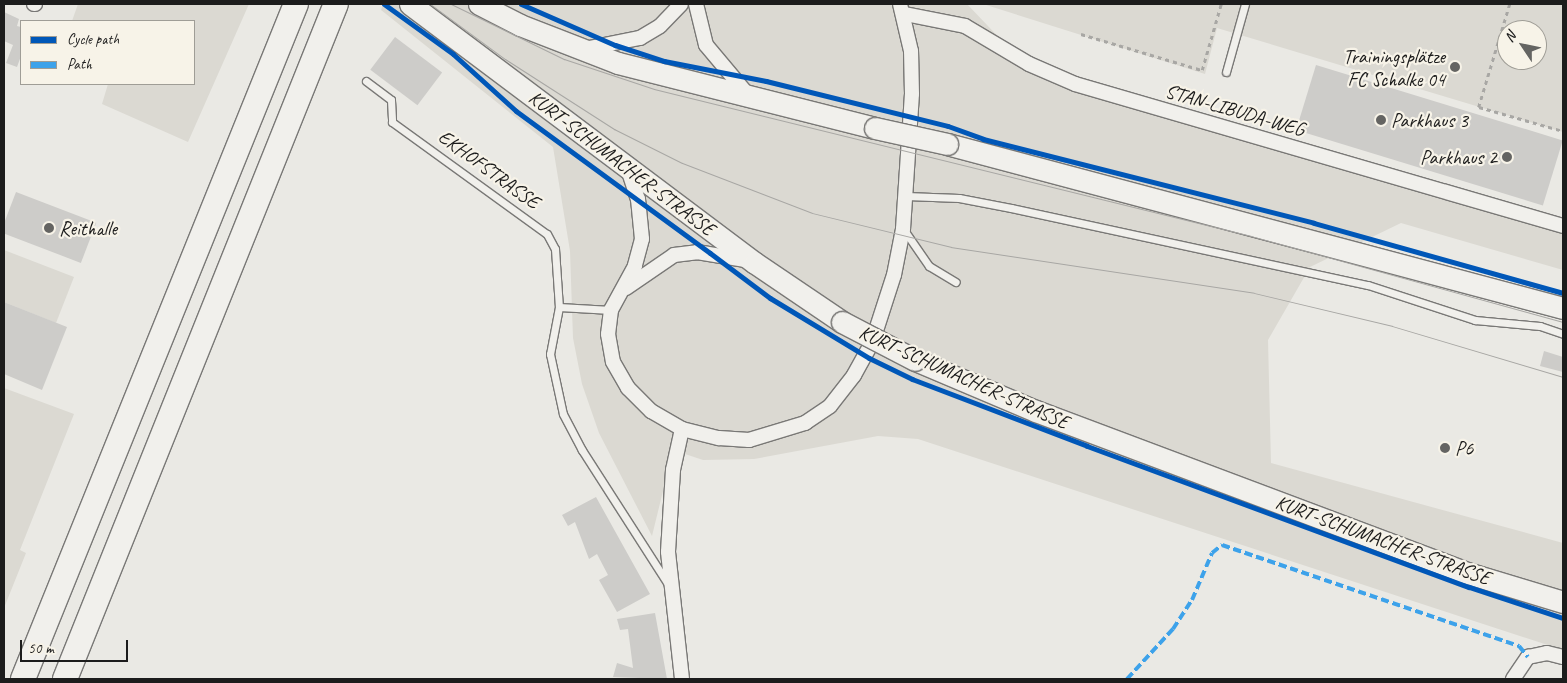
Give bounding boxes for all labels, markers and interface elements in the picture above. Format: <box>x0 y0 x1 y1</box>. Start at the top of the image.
legend <box>20 20 195 85</box>
north arrow <box>1497 20 1547 70</box>
text: N <box>1501 29 1519 45</box>
text: Cycle path <box>67 30 119 49</box>
place label: Trainingsplätze FC Schalke 04 <box>1343 44 1445 91</box>
text: Path <box>67 55 92 74</box>
marker: Trainingsplätze FC Schalke 04 <box>1449 61 1461 73</box>
street label: STAN-LIBUDA-WEG <box>1163 79 1307 141</box>
street label: KURT-SCHUMACHER-STRASSE <box>524 85 720 241</box>
place label: Parkhaus 3 <box>1391 108 1468 132</box>
marker: Parkhaus 3 <box>1375 114 1387 126</box>
street label: EKHOFSTRASSE <box>434 124 544 214</box>
place label: Parkhaus 2 <box>1420 145 1497 169</box>
marker: Parkhaus 2 <box>1501 151 1513 163</box>
place label: Reithalle <box>59 216 117 240</box>
marker: Reithalle <box>43 222 55 234</box>
street label: KURT-SCHUMACHER-STRASSE <box>856 320 1072 434</box>
place label: P6 <box>1455 436 1473 460</box>
marker: P6 <box>1439 442 1451 454</box>
street label: KURT-SCHUMACHER-STRASSE <box>1272 490 1494 590</box>
scale bar <box>22 630 130 662</box>
text: 50 m <box>28 639 54 658</box>

